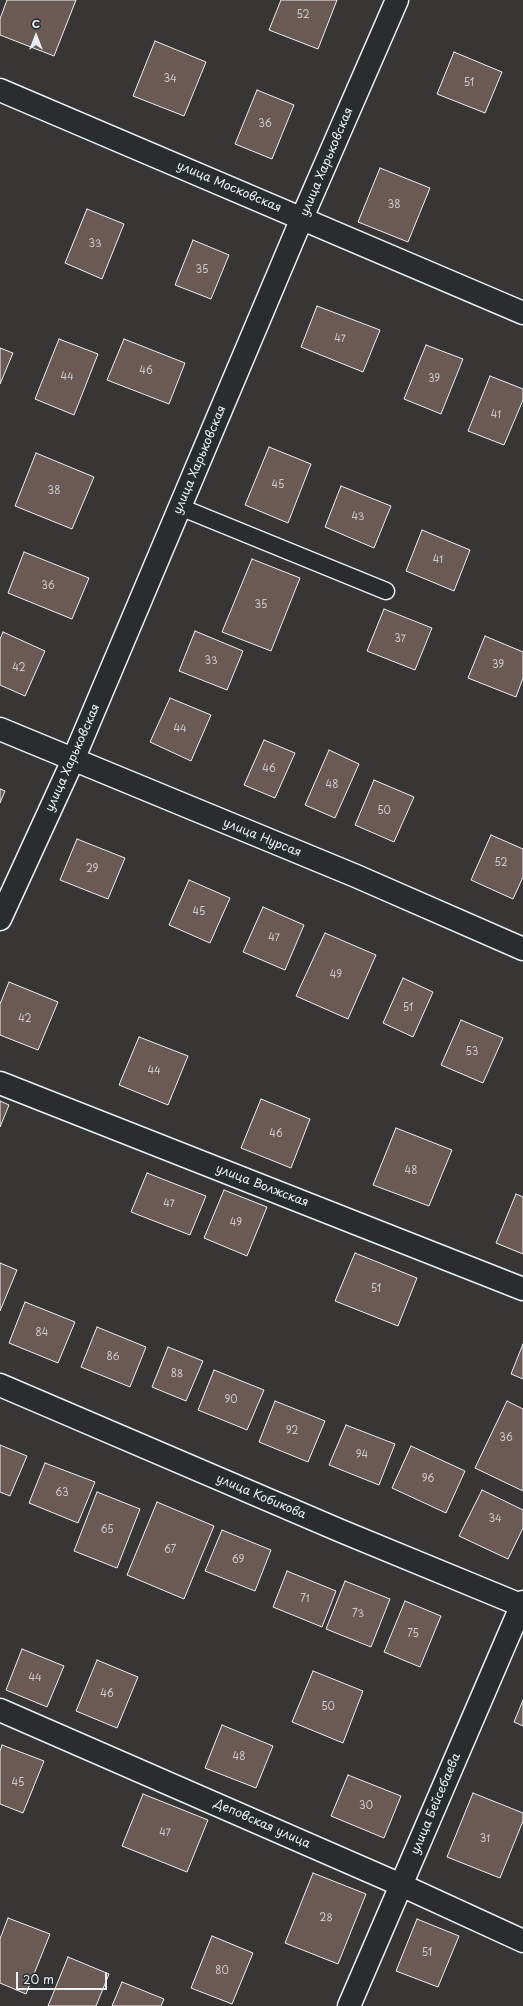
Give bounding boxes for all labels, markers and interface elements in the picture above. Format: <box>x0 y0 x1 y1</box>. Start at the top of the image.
house number: 52 <box>296 9 310 21</box>
text: С <box>32 15 40 32</box>
north arrow <box>16 16 56 56</box>
house number: 34 <box>163 73 177 85</box>
house number: 51 <box>464 77 474 89</box>
street label: улица Харьковская <box>298 106 356 218</box>
house number: 36 <box>258 118 272 130</box>
street label: улица Московская <box>175 158 283 216</box>
house number: 38 <box>388 199 400 211</box>
house number: 33 <box>88 238 102 250</box>
house number: 35 <box>196 264 208 276</box>
house number: 47 <box>334 333 346 345</box>
house number: 46 <box>139 365 153 377</box>
house number: 44 <box>60 371 74 383</box>
house number: 39 <box>428 373 440 385</box>
street label: улица Харьковская <box>171 404 229 516</box>
house number: 41 <box>491 409 501 421</box>
house number: 45 <box>272 479 284 491</box>
house number: 38 <box>48 485 60 497</box>
house number: 43 <box>352 511 364 523</box>
house number: 41 <box>433 554 443 566</box>
house number: 36 <box>41 580 55 592</box>
house number: 35 <box>255 599 267 611</box>
house number: 37 <box>394 633 406 645</box>
house number: 33 <box>204 655 218 667</box>
house number: 39 <box>492 659 504 671</box>
house number: 42 <box>12 662 26 674</box>
street label: улица Харьковская <box>43 702 103 814</box>
house number: 44 <box>173 723 187 735</box>
house number: 46 <box>262 763 276 775</box>
house number: 48 <box>326 779 338 791</box>
house number: 50 <box>377 805 391 817</box>
street label: улица Нурсая <box>221 816 303 860</box>
house number: 52 <box>494 857 508 869</box>
house number: 29 <box>86 863 98 875</box>
house number: 45 <box>193 906 205 918</box>
house number: 47 <box>268 932 280 944</box>
house number: 49 <box>330 969 342 981</box>
house number: 51 <box>403 1002 413 1014</box>
house number: 42 <box>18 1013 32 1025</box>
house number: 53 <box>466 1046 478 1058</box>
house number: 44 <box>147 1065 161 1077</box>
house number: 46 <box>269 1128 283 1140</box>
street label: улица Волжская <box>214 1162 310 1210</box>
house number: 48 <box>405 1165 417 1177</box>
house number: 47 <box>163 1198 175 1210</box>
house number: 49 <box>230 1217 242 1229</box>
house number: 51 <box>371 1283 381 1295</box>
house number: 84 <box>36 1327 48 1339</box>
house number: 86 <box>107 1351 119 1363</box>
house number: 88 <box>171 1368 183 1380</box>
house number: 90 <box>224 1394 238 1406</box>
house number: 92 <box>286 1425 298 1437</box>
house number: 36 <box>499 1432 513 1444</box>
house number: 94 <box>356 1449 368 1461</box>
street label: улица Кобикова <box>214 1472 308 1522</box>
house number: 96 <box>422 1473 434 1485</box>
house number: 63 <box>55 1487 69 1499</box>
house number: 34 <box>488 1513 502 1525</box>
house number: 65 <box>100 1524 114 1536</box>
house number: 67 <box>164 1544 176 1556</box>
house number: 69 <box>232 1554 244 1566</box>
house number: 71 <box>300 1593 310 1605</box>
house number: 73 <box>352 1608 364 1620</box>
house number: 75 <box>407 1628 419 1640</box>
house number: 44 <box>28 1672 42 1684</box>
house number: 46 <box>100 1688 114 1700</box>
house number: 50 <box>321 1701 335 1713</box>
house number: 48 <box>233 1751 245 1763</box>
street label: улица Бейсебаева <box>408 1751 464 1857</box>
house number: 45 <box>12 1777 24 1789</box>
street label: Деповская улица <box>212 1796 312 1852</box>
house number: 30 <box>359 1800 373 1812</box>
house number: 47 <box>159 1827 171 1839</box>
house number: 31 <box>480 1833 490 1845</box>
house number: 28 <box>319 1912 333 1924</box>
house number: 51 <box>422 1947 432 1959</box>
scale bar <box>18 1964 109 1990</box>
house number: 80 <box>215 1965 229 1977</box>
text: 20 m <box>23 1970 54 1988</box>

